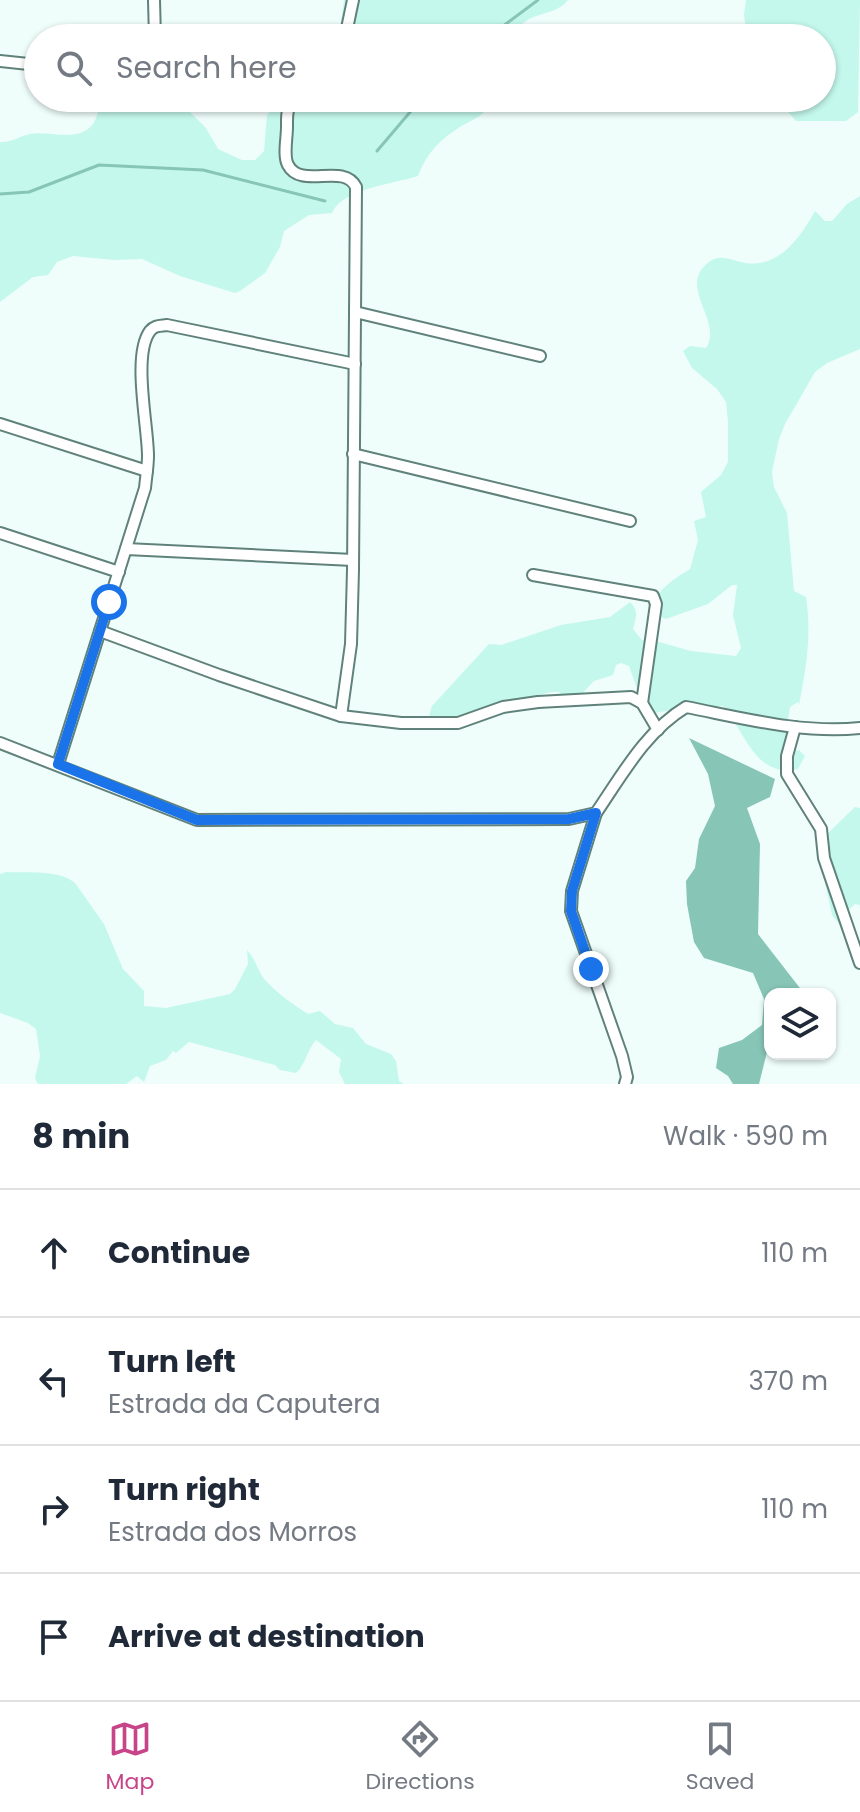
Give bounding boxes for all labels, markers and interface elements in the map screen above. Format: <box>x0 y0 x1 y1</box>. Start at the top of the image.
search box <box>24 24 836 112</box>
icon: search <box>52 46 96 90</box>
text: Search here <box>116 46 297 89</box>
route start <box>91 584 127 620</box>
route end <box>573 951 609 987</box>
map controls <box>764 988 836 1060</box>
button: layers <box>764 988 836 1060</box>
text: 8 min <box>32 1112 130 1160</box>
text: Walk · 590 m <box>663 1118 828 1154</box>
icon: ahead <box>32 1231 76 1275</box>
text: Continue <box>108 1231 250 1274</box>
text: 110 m <box>761 1235 828 1271</box>
text: Turn left <box>108 1340 236 1383</box>
icon: left <box>32 1359 76 1403</box>
text: 370 m <box>748 1363 828 1399</box>
text: Estrada da Caputera <box>108 1386 381 1422</box>
text: Turn right <box>108 1468 260 1511</box>
icon: right <box>32 1487 76 1531</box>
text: 110 m <box>761 1491 828 1527</box>
text: Estrada dos Morros <box>108 1514 357 1550</box>
icon: arrive <box>32 1615 76 1659</box>
text: Arrive at destination <box>108 1615 425 1658</box>
tab: Map <box>106 1717 154 1798</box>
tab: Directions <box>365 1717 475 1798</box>
tab: Saved <box>686 1717 754 1798</box>

